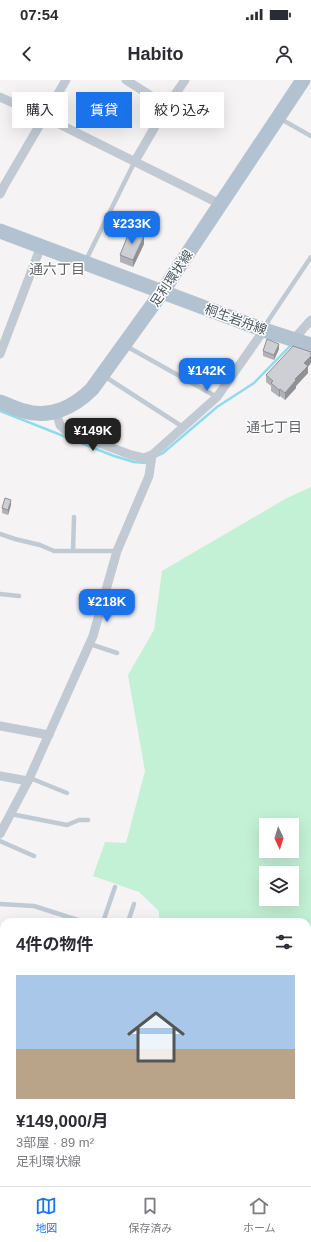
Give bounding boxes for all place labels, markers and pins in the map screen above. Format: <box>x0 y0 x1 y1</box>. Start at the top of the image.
pin: ¥233K <box>104 211 160 245</box>
pin: ¥142K <box>179 358 235 392</box>
pin: ¥149K <box>65 418 121 452</box>
pin: ¥218K <box>79 589 135 623</box>

